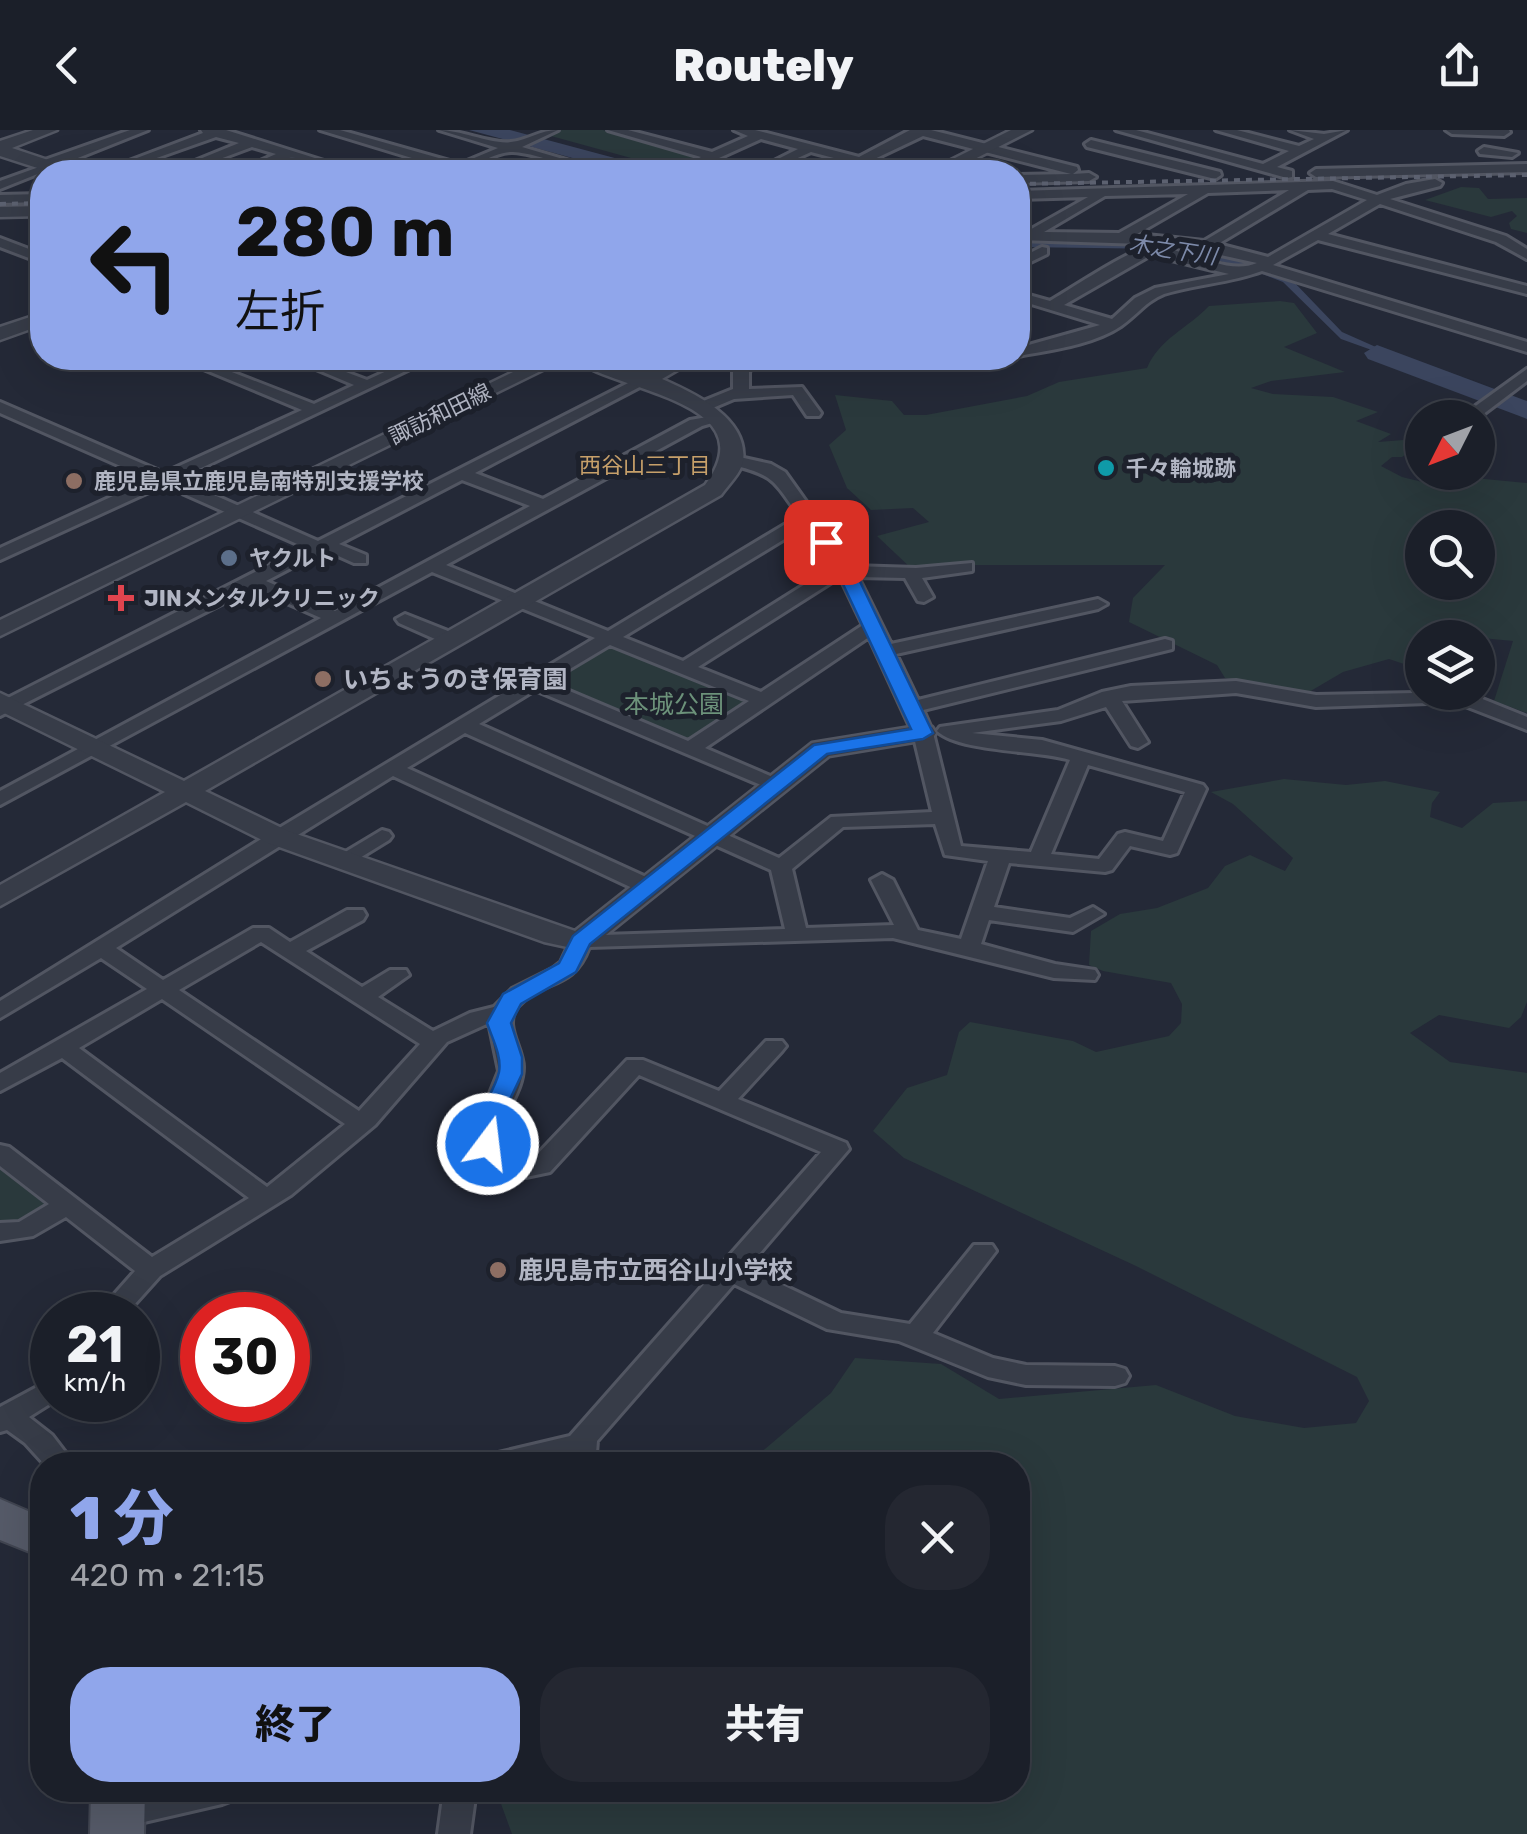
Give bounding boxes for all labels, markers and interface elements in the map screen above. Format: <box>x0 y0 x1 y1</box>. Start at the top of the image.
icon: back <box>40 38 95 93</box>
icon: share <box>1432 38 1487 93</box>
text: Routely <box>673 39 854 92</box>
text: 280 m <box>235 191 455 274</box>
icon: left <box>70 200 200 330</box>
water label: 木之下川 <box>1127 230 1221 271</box>
text: 左折 <box>235 285 325 338</box>
street label: 諏訪和田線 <box>385 378 495 450</box>
north arrow <box>1405 400 1495 490</box>
map controls <box>1405 400 1495 710</box>
district label: 西谷山三丁目 <box>579 452 711 479</box>
place label: 千々輪城跡 <box>1126 455 1236 482</box>
marker: 千々輪城跡 <box>1095 457 1117 479</box>
place label: 鹿児島県立鹿児島南特別支援学校 <box>94 468 424 495</box>
marker: 鹿児島県立鹿児島南特別支援学校 <box>63 470 85 492</box>
pin <box>784 500 869 585</box>
button: search <box>1405 510 1495 600</box>
icon: arrive <box>799 515 854 570</box>
place label: ヤクルト <box>249 545 336 572</box>
marker: ヤクルト <box>218 547 240 569</box>
marker: JINメンタルクリニック <box>108 585 134 611</box>
place label: JINメンタルクリニック <box>144 585 380 612</box>
button: layers <box>1405 620 1495 710</box>
place label: いちょうのき保育園 <box>343 665 567 694</box>
marker: いちょうのき保育園 <box>312 668 334 690</box>
park label: 本城公園 <box>624 690 724 719</box>
position arrow <box>436 1092 540 1196</box>
place label: 鹿児島市立西谷山小学校 <box>518 1256 793 1285</box>
marker: 鹿児島市立西谷山小学校 <box>487 1259 509 1281</box>
speed limit sign: 30 <box>180 1292 310 1422</box>
text: 21 <box>66 1315 124 1375</box>
text: km/h <box>64 1368 126 1397</box>
text: 1 分 <box>70 1483 174 1554</box>
button: close <box>885 1485 990 1590</box>
text: 420 m · 21:15 <box>70 1556 265 1594</box>
button: 終了 <box>70 1667 520 1782</box>
button: 共有 <box>540 1667 990 1782</box>

